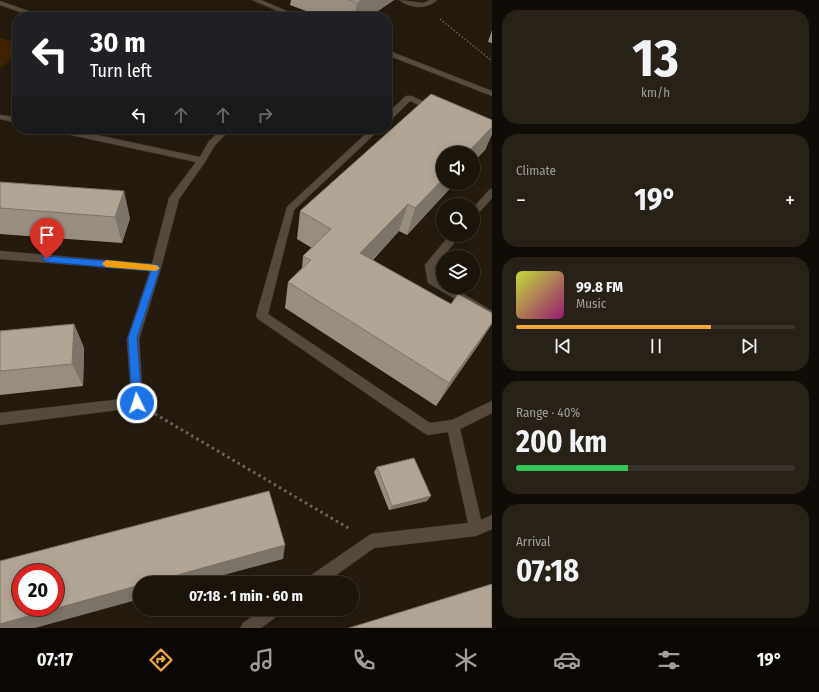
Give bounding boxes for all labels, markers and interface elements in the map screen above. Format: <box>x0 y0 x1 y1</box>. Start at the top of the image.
text: 30 m <box>90 26 146 59</box>
text: 13 <box>632 27 679 90</box>
icon: left <box>24 28 76 80</box>
text: Turn left <box>90 60 152 82</box>
text: km/h <box>641 85 670 100</box>
icon: left <box>128 104 150 126</box>
icon: ahead <box>170 104 192 126</box>
icon: ahead <box>212 104 234 126</box>
icon: right <box>254 104 276 126</box>
map controls <box>436 146 480 294</box>
button: sound <box>436 146 480 190</box>
text: Climate <box>516 163 556 178</box>
text: 19° <box>634 182 677 218</box>
text: − <box>516 187 526 214</box>
text: + <box>785 187 795 214</box>
button: search <box>436 198 480 242</box>
pin <box>30 218 64 259</box>
icon: arrive <box>36 224 58 246</box>
button: layers <box>436 250 480 294</box>
text: 99.8 FM <box>576 278 623 296</box>
text: Music <box>576 296 606 311</box>
icon: previous <box>552 335 574 357</box>
icon: pause <box>645 335 667 357</box>
icon: next <box>738 335 760 357</box>
position arrow <box>116 382 158 424</box>
text: Range · 40% <box>516 405 580 420</box>
text: 200 km <box>516 424 607 460</box>
text: Arrival <box>516 534 550 549</box>
text: 07:18 <box>516 553 579 589</box>
speed limit sign: 20 <box>12 564 64 616</box>
text: 07:18 · 1 min · 60 m <box>189 587 303 605</box>
icon: directions <box>147 646 175 674</box>
icon: music <box>248 646 276 674</box>
icon: phone <box>350 646 378 674</box>
icon: climate <box>452 646 480 674</box>
icon: car <box>553 646 581 674</box>
icon: filters <box>655 646 683 674</box>
text: 07:17 <box>37 649 73 671</box>
text: 19° <box>757 649 782 671</box>

